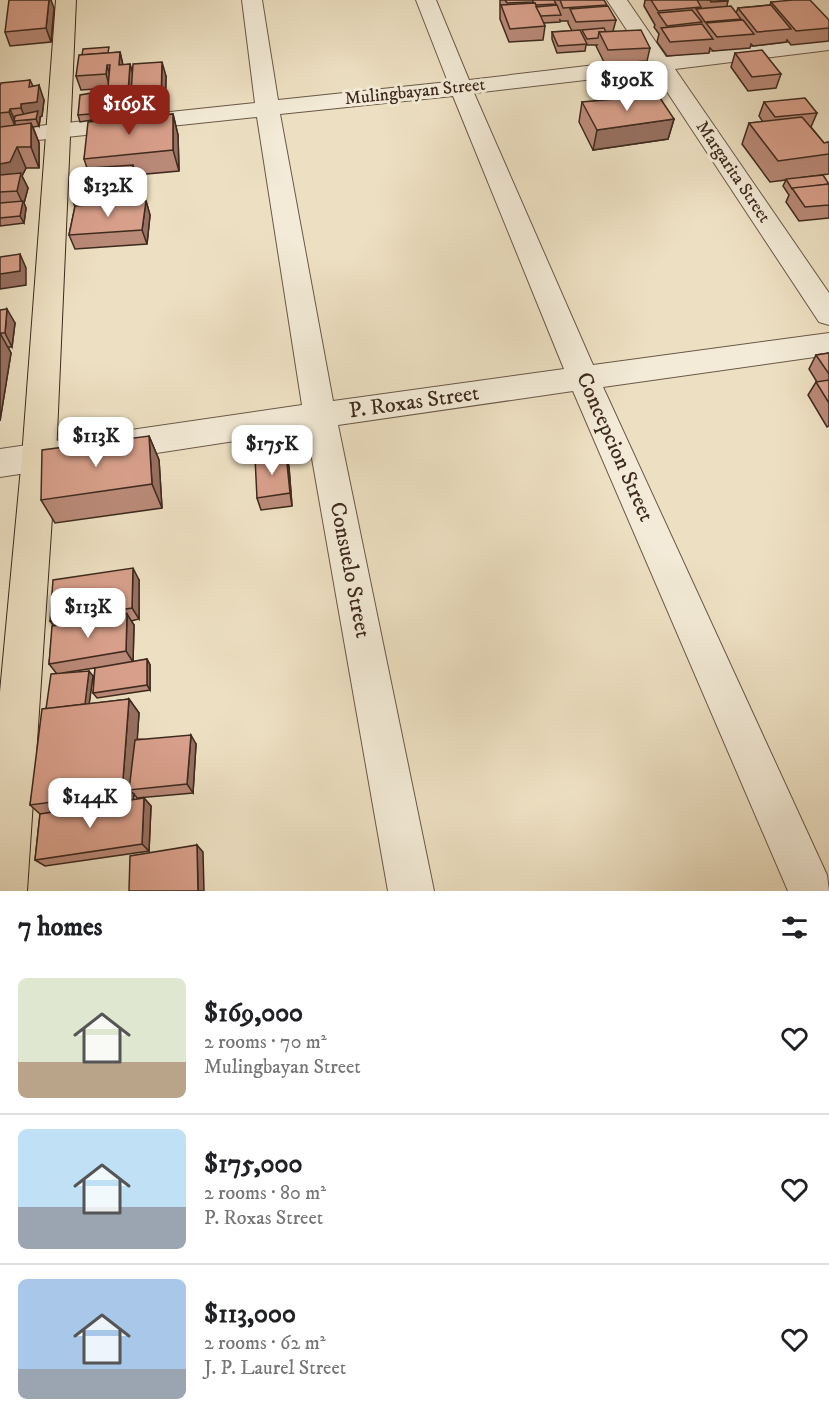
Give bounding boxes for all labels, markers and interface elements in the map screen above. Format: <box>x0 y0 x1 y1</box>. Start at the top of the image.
pin: $190K <box>585 61 669 112</box>
text: $190K <box>601 68 654 93</box>
street label: Mulingbayan Street <box>344 74 487 110</box>
pin: $169K <box>87 85 171 136</box>
text: $169K <box>103 92 155 117</box>
street label: Margarita Street <box>691 117 775 227</box>
pin: $132K <box>66 167 150 218</box>
text: $132K <box>83 174 133 199</box>
street label: Concepcion Street <box>570 368 660 526</box>
street label: P. Roxas Street <box>347 380 481 424</box>
pin: $113K <box>54 417 138 468</box>
text: $113K <box>72 424 120 449</box>
pin: $175K <box>230 425 314 476</box>
text: $175K <box>246 432 298 457</box>
street label: Consuelo Street <box>324 500 376 640</box>
pin: $113K <box>46 588 130 639</box>
text: $113K <box>64 595 112 620</box>
pin: $144K <box>48 778 132 829</box>
text: $144K <box>62 785 118 810</box>
text: 7 homes <box>18 911 102 944</box>
icon: filters <box>778 911 811 944</box>
text: $169,000 <box>204 997 303 1030</box>
icon: home <box>66 1002 138 1074</box>
icon: heart <box>778 1022 811 1055</box>
text: 2 rooms · 70 m² <box>204 1030 327 1055</box>
text: Mulingbayan Street <box>204 1055 361 1080</box>
text: $175,000 <box>204 1148 302 1181</box>
icon: home <box>66 1153 138 1225</box>
icon: heart <box>778 1173 811 1206</box>
text: 2 rooms · 80 m² <box>204 1181 326 1206</box>
text: P. Roxas Street <box>204 1206 323 1231</box>
text: $113,000 <box>204 1298 296 1331</box>
icon: home <box>66 1303 138 1375</box>
icon: heart <box>778 1323 811 1356</box>
text: 2 rooms · 62 m² <box>204 1331 326 1356</box>
text: J. P. Laurel Street <box>204 1356 346 1381</box>

